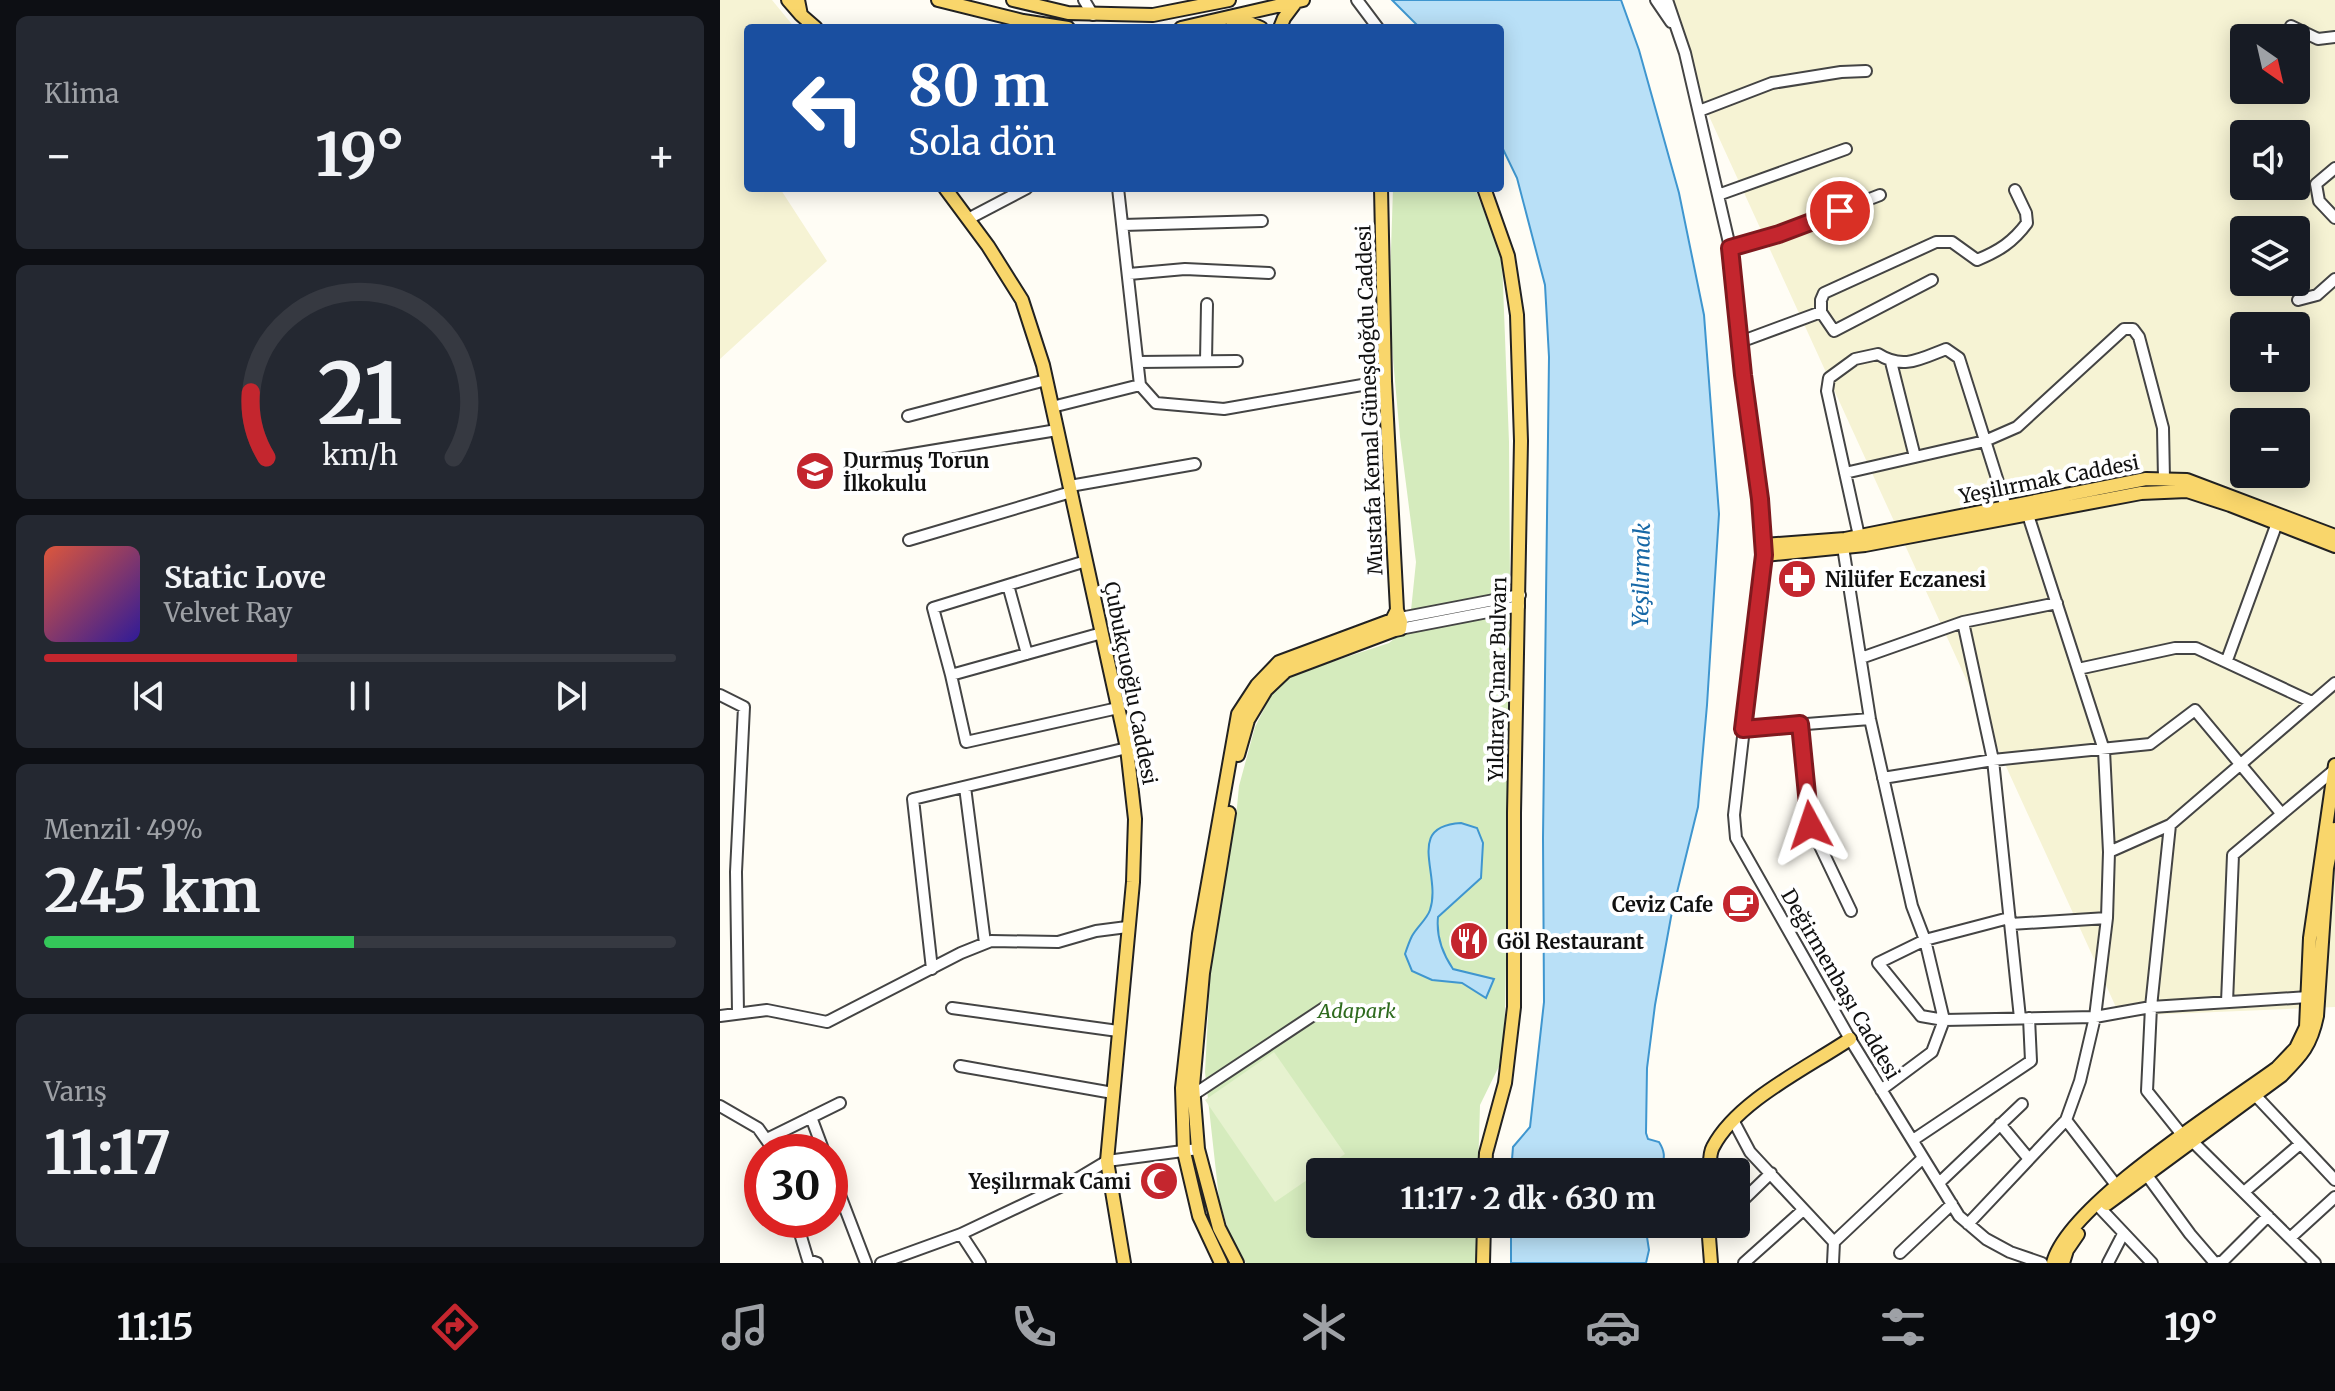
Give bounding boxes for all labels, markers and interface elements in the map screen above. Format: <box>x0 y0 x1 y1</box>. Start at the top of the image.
north arrow <box>2230 24 2310 104</box>
map controls <box>2230 24 2310 488</box>
text: 80 m <box>908 51 1049 121</box>
icon: left <box>776 56 880 160</box>
text: Klima <box>44 77 119 110</box>
text: 19° <box>315 117 405 192</box>
text: Sola dön <box>908 120 1056 165</box>
button: sound <box>2230 120 2310 200</box>
text: − <box>44 128 73 183</box>
text: + <box>647 128 676 183</box>
pin <box>1806 177 1874 245</box>
icon: arrive <box>1818 189 1862 233</box>
button: layers <box>2230 216 2310 296</box>
street label: Mustafa Kemal Güneşdoğdu Caddesi <box>1350 225 1388 575</box>
button: + <box>2230 312 2310 392</box>
text: 21 <box>317 342 403 447</box>
button: − <box>2230 408 2310 488</box>
text: km/h <box>322 437 398 473</box>
place label: Durmuş Torun İlkokulu <box>843 448 990 496</box>
street label: Yeşilırmak Caddesi <box>1956 449 2141 509</box>
school or university icon: Durmuş Torun İlkokulu <box>794 450 836 492</box>
water label: Yeşilırmak <box>1626 523 1656 627</box>
text: Static Love <box>164 558 326 596</box>
pharmacy icon: Nilüfer Eczanesi <box>1776 558 1818 600</box>
place label: Nilüfer Eczanesi <box>1825 567 1986 592</box>
street label: Yıldıray Çınar Bulvarı <box>1483 576 1511 783</box>
street label: Çubukçuoğlu Caddesi <box>1099 579 1163 787</box>
text: Velvet Ray <box>164 596 292 629</box>
icon: previous <box>127 674 171 718</box>
icon: pause <box>338 674 382 718</box>
icon: next <box>549 674 593 718</box>
position arrow <box>1768 783 1852 867</box>
text: Menzil · 49% <box>44 813 203 846</box>
text: 245 km <box>44 853 261 928</box>
cafe icon: Ceviz Cafe <box>1720 883 1762 925</box>
street label: Değirmenbaşı Caddesi <box>1776 884 1906 1084</box>
place label: Ceviz Cafe <box>1612 892 1713 917</box>
restaurant icon: Göl Restaurant <box>1448 920 1490 962</box>
place label: Göl Restaurant <box>1497 929 1644 954</box>
park label: Adapark <box>1316 998 1396 1023</box>
text: Varış <box>44 1075 107 1108</box>
text: 11:17 <box>44 1115 171 1190</box>
speed limit sign: 30 <box>744 1134 848 1238</box>
mosque icon: Yeşilırmak Cami <box>1138 1160 1180 1202</box>
place label: Yeşilırmak Cami <box>968 1169 1131 1194</box>
text: 11:17 · 2 dk · 630 m <box>1400 1179 1656 1217</box>
icon: directions <box>427 1299 483 1355</box>
icon: music <box>717 1299 773 1355</box>
icon: phone <box>1006 1299 1062 1355</box>
icon: climate <box>1296 1299 1352 1355</box>
icon: car <box>1585 1299 1641 1355</box>
icon: filters <box>1875 1299 1931 1355</box>
text: 11:15 <box>117 1305 194 1350</box>
text: 19° <box>2164 1305 2218 1350</box>

